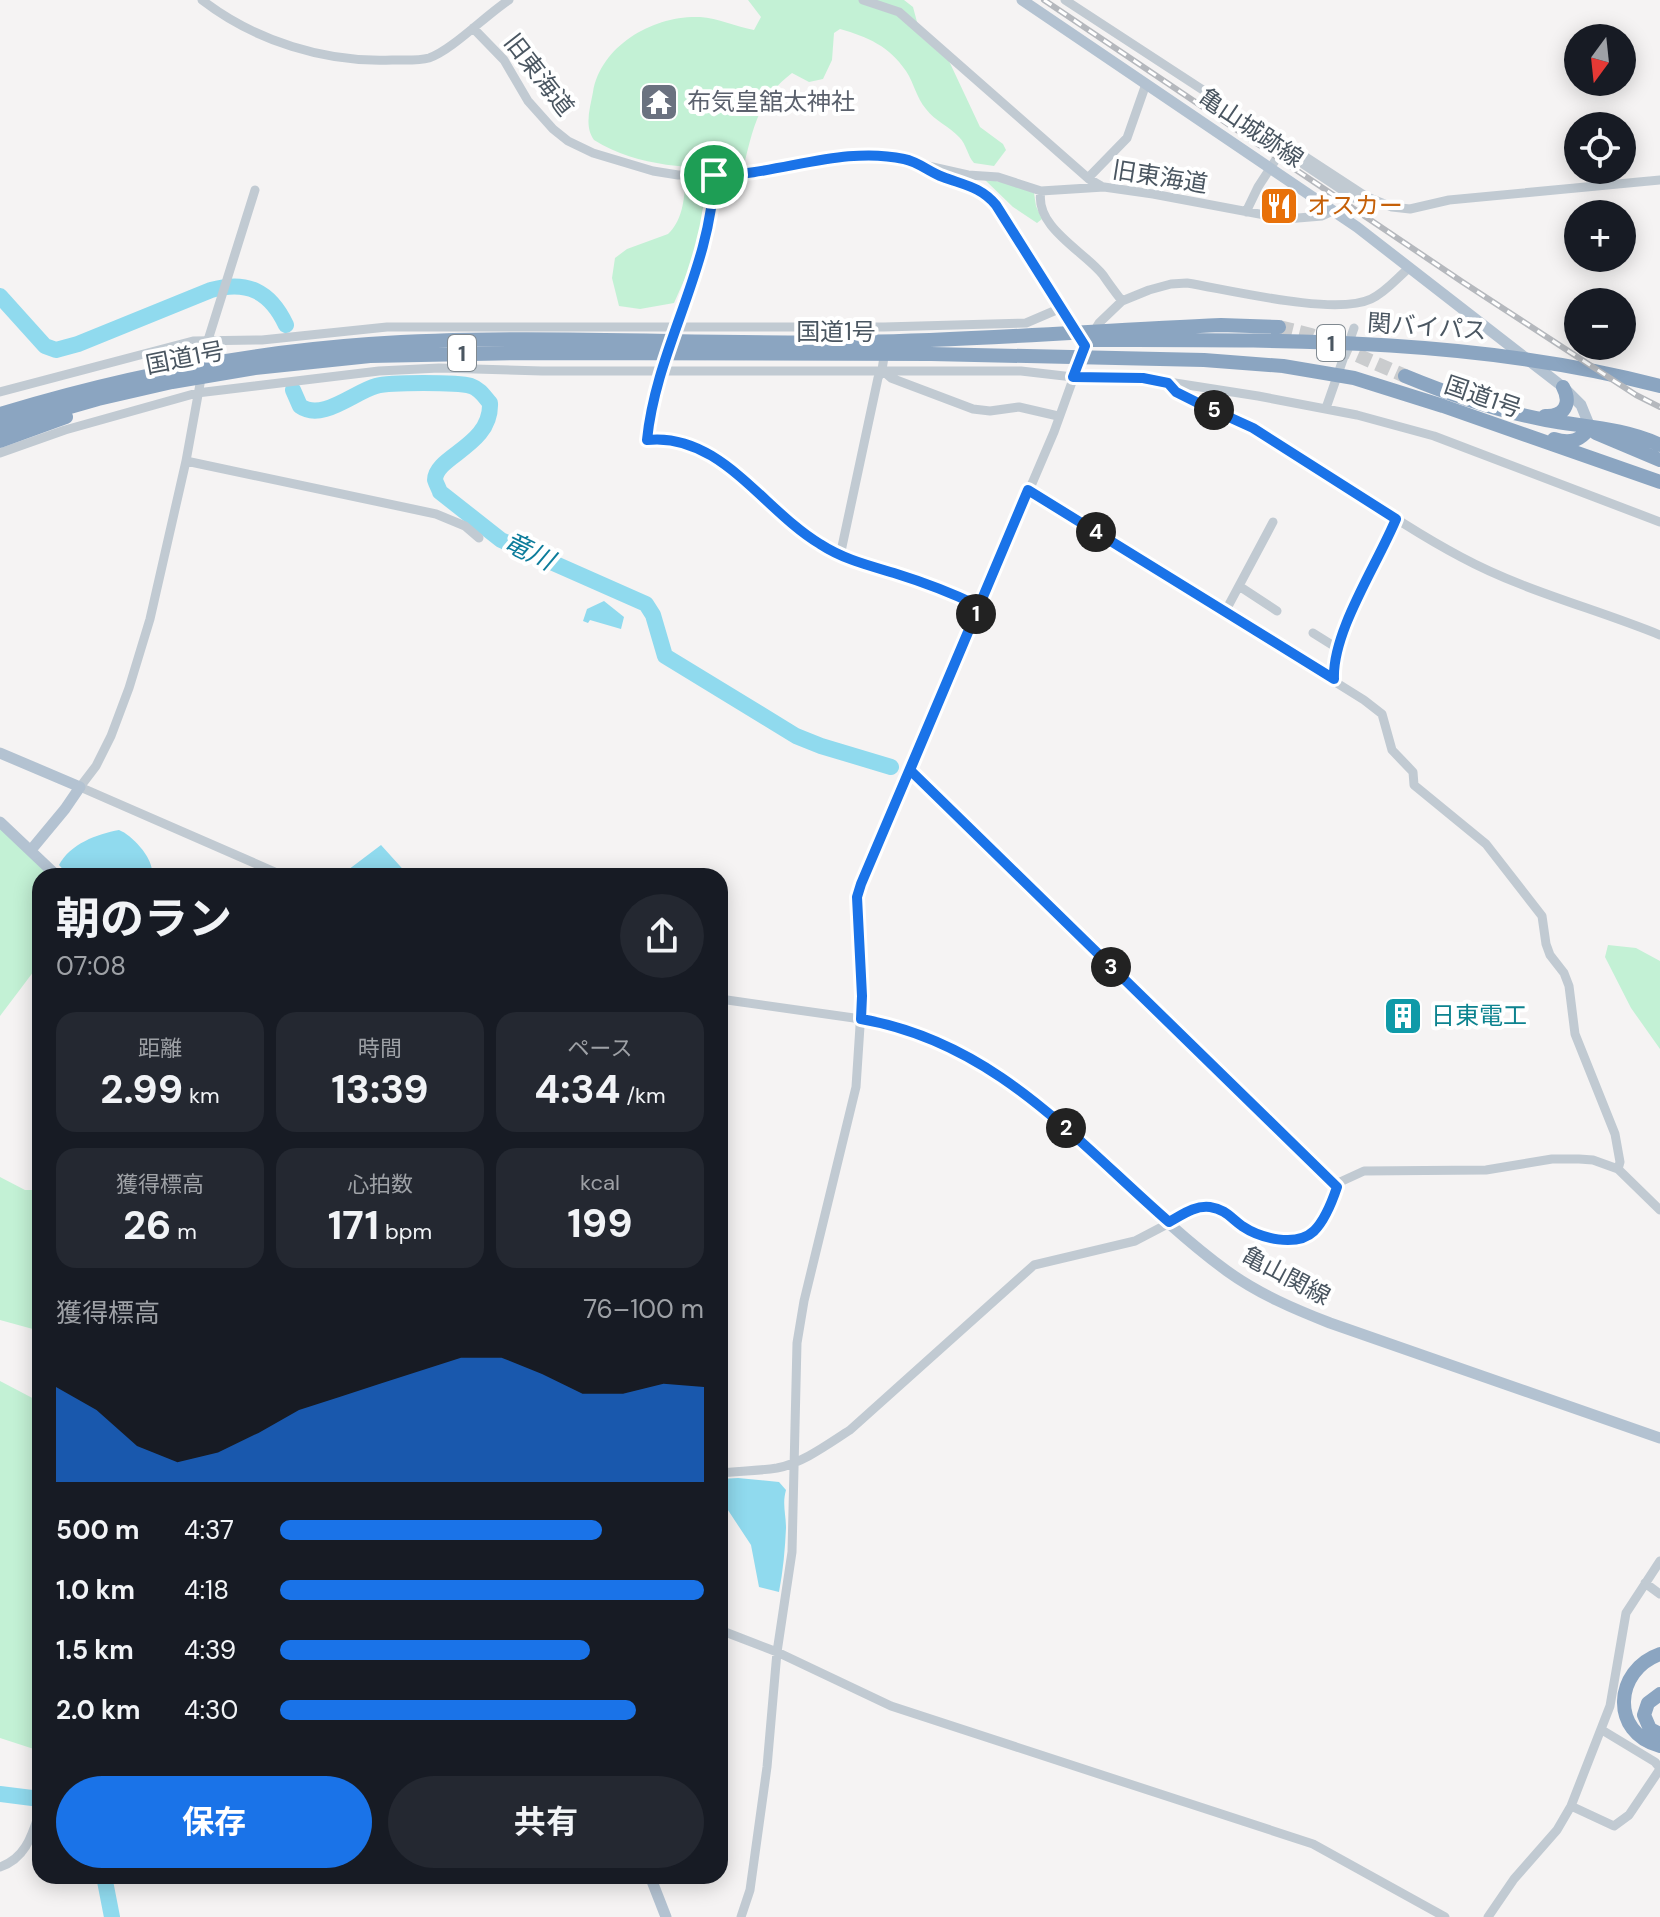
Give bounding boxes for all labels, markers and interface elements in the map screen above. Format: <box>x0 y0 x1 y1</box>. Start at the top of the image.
north arrow <box>1564 24 1636 96</box>
map controls <box>1564 24 1636 360</box>
street label: 旧東海道 <box>498 27 581 122</box>
temple icon: 布気皇舘太神社 <box>638 81 680 123</box>
street label: 亀山城跡線 <box>1193 81 1310 174</box>
place label: 布気皇舘太神社 <box>687 86 855 117</box>
button: locate <box>1564 112 1636 184</box>
pin <box>680 141 748 209</box>
icon: arrive <box>692 153 736 197</box>
street label: 旧東海道 <box>1110 154 1210 199</box>
restaurant icon: オスカー <box>1258 185 1300 227</box>
place label: オスカー <box>1307 190 1403 221</box>
button: + <box>1564 200 1636 272</box>
button: − <box>1564 288 1636 360</box>
street label: 関バイパス <box>1366 307 1488 346</box>
street label: 国道1号 <box>796 316 876 347</box>
road number: 1 <box>1317 325 1345 361</box>
street label: 国道1号 <box>143 335 227 380</box>
road number: 1 <box>448 335 476 371</box>
street label: 国道1号 <box>1441 369 1526 424</box>
pin: 5 <box>1194 390 1234 430</box>
text: 5 <box>1207 395 1221 424</box>
pin: 4 <box>1076 512 1116 552</box>
text: 4 <box>1089 517 1103 546</box>
water label: 竜川 <box>498 524 563 579</box>
pin: 1 <box>956 594 996 634</box>
text: 1 <box>972 599 980 628</box>
text: 朝のラン <box>56 890 232 948</box>
button: share <box>620 894 704 978</box>
pin: 3 <box>1091 947 1131 987</box>
text: 07:08 <box>56 949 126 983</box>
text: 3 <box>1104 952 1118 981</box>
building icon: 日東電工 <box>1382 995 1424 1037</box>
place label: 日東電工 <box>1431 1000 1527 1031</box>
text: 距離 <box>138 1034 182 1063</box>
text: 時間 <box>358 1034 402 1063</box>
text: ペース <box>568 1034 632 1063</box>
text: 2.99 <box>100 1063 183 1115</box>
text: 13:39 <box>331 1063 429 1115</box>
text: 4:34 <box>534 1063 621 1115</box>
text: km <box>183 1081 220 1110</box>
text: /km <box>621 1081 666 1110</box>
pin: 2 <box>1046 1108 1086 1148</box>
text: 2 <box>1060 1113 1072 1142</box>
text: kcal <box>580 1168 620 1197</box>
text: 獲得標高 <box>116 1170 204 1199</box>
text: 心拍数 <box>347 1170 413 1199</box>
text: 199 <box>567 1197 633 1249</box>
text: 26 <box>123 1199 171 1251</box>
text: 171 <box>328 1199 379 1251</box>
text: m <box>171 1217 197 1246</box>
text: bpm <box>379 1217 432 1246</box>
street label: 亀山関線 <box>1237 1239 1336 1312</box>
text: 76–100 m <box>583 1292 704 1326</box>
text: 獲得標高 <box>56 1296 160 1330</box>
text: 500 m <box>56 1513 139 1547</box>
text: 4:37 <box>184 1513 234 1547</box>
text: 1.0 km <box>56 1573 135 1607</box>
text: 4:18 <box>184 1573 229 1607</box>
text: 1.5 km <box>56 1633 134 1667</box>
text: 4:39 <box>184 1633 236 1667</box>
text: 2.0 km <box>56 1693 140 1727</box>
text: 4:30 <box>184 1693 238 1727</box>
button: 保存 <box>56 1776 372 1868</box>
button: 共有 <box>388 1776 704 1868</box>

